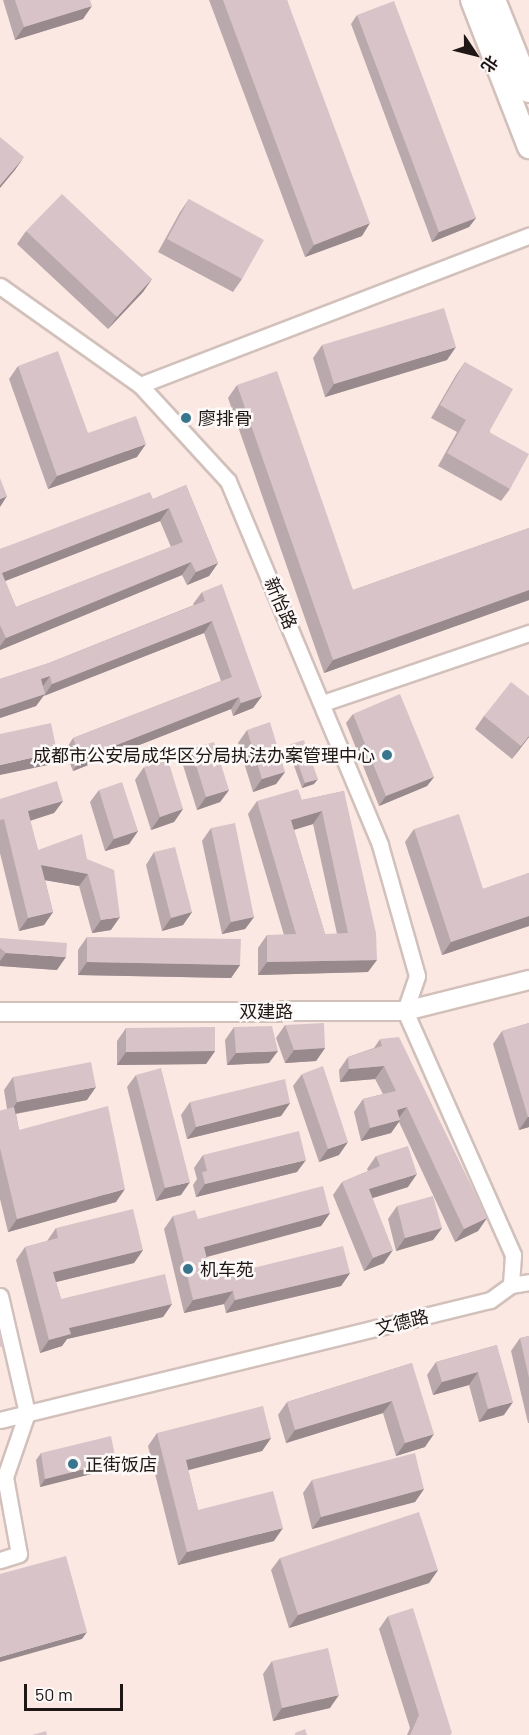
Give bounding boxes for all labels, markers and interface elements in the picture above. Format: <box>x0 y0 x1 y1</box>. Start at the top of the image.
north arrow <box>445 24 505 84</box>
text: 北 <box>478 53 503 77</box>
place label: 廖排骨 <box>198 407 252 429</box>
marker: 廖排骨 <box>179 411 193 425</box>
street label: 新怡路 <box>261 574 301 632</box>
place label: 成都市公安局成华区分局执法办案管理中心 <box>33 744 375 766</box>
marker: 成都市公安局成华区分局执法办案管理中心 <box>380 748 394 762</box>
street label: 双建路 <box>239 1000 293 1022</box>
place label: 机车苑 <box>200 1258 254 1280</box>
marker: 机车苑 <box>181 1262 195 1276</box>
street label: 文德路 <box>373 1305 431 1339</box>
place label: 正街饭店 <box>85 1453 157 1475</box>
marker: 正街饭店 <box>66 1457 80 1471</box>
scale bar <box>27 1672 126 1710</box>
text: 50 m <box>35 1683 73 1705</box>

